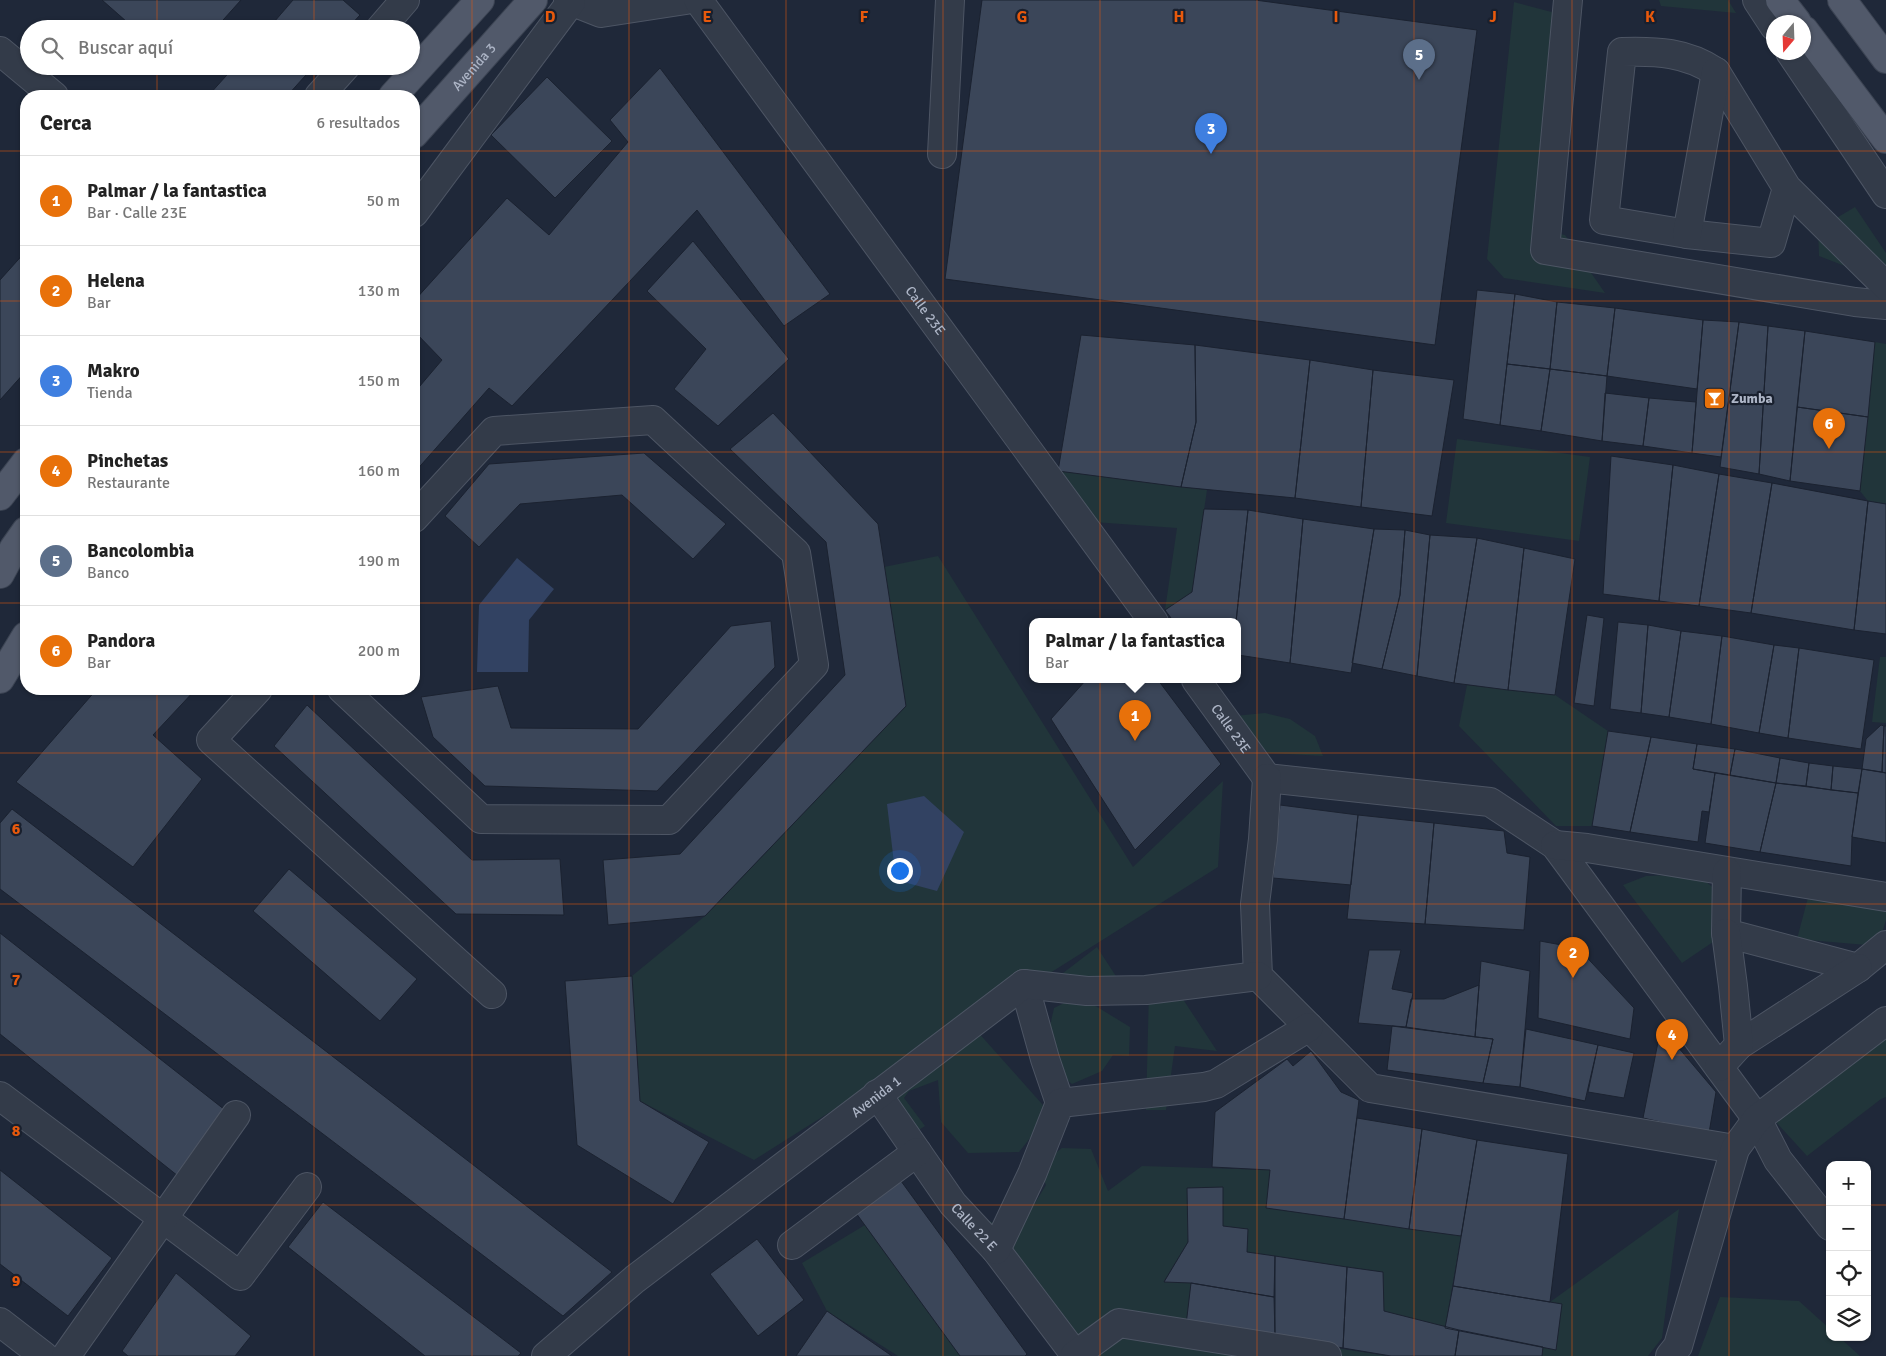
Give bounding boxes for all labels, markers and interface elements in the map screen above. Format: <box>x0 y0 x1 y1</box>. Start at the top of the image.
text: D <box>545 7 556 27</box>
text: E <box>702 7 712 27</box>
text: F <box>860 7 869 27</box>
text: G <box>1017 7 1027 27</box>
text: H <box>1174 7 1184 27</box>
text: I <box>1333 7 1339 27</box>
text: J <box>1489 7 1497 27</box>
text: K <box>1645 7 1655 27</box>
north arrow <box>1766 15 1811 60</box>
search box <box>20 20 420 75</box>
icon: search <box>38 34 66 62</box>
text: Buscar aquí <box>78 36 173 60</box>
pin: 5 <box>1403 39 1435 80</box>
street label: Avenida 3 <box>448 40 500 94</box>
text: Cerca <box>40 110 92 136</box>
text: 6 resultados <box>317 113 400 133</box>
pin: 3 <box>1195 113 1227 154</box>
text: Palmar / la fantastica <box>87 179 267 203</box>
text: 1 <box>52 191 60 211</box>
text: 50 m <box>366 191 400 211</box>
text: Bar · Calle 23E <box>87 203 187 223</box>
text: Helena <box>87 269 145 293</box>
text: 2 <box>52 281 60 301</box>
text: 130 m <box>358 281 400 301</box>
street label: Calle 23E <box>902 283 949 339</box>
text: Bar <box>87 293 111 313</box>
text: Makro <box>87 359 140 383</box>
text: 3 <box>52 371 60 391</box>
text: 150 m <box>358 371 400 391</box>
text: Tienda <box>87 383 133 403</box>
bar icon: Zumba <box>1703 386 1727 410</box>
place label: Zumba <box>1731 390 1773 407</box>
pin: 6 <box>1813 408 1845 449</box>
text: Pinchetas <box>87 449 168 473</box>
text: 4 <box>52 461 60 481</box>
text: 160 m <box>358 461 400 481</box>
text: Restaurante <box>87 473 170 493</box>
text: Bancolombia <box>87 539 194 563</box>
text: 5 <box>52 551 60 571</box>
text: 190 m <box>358 551 400 571</box>
text: Banco <box>87 563 129 583</box>
popup <box>1029 618 1241 683</box>
text: Pandora <box>87 629 155 653</box>
text: Palmar / la fantastica <box>1045 629 1225 653</box>
text: 6 <box>52 641 60 661</box>
text: 200 m <box>358 641 400 661</box>
text: Bar <box>87 653 111 673</box>
text: Bar <box>1045 653 1069 673</box>
pin: 1 <box>1119 700 1151 741</box>
street label: Calle 23E <box>1207 701 1254 757</box>
text: 6 <box>12 819 21 839</box>
your location <box>887 858 913 884</box>
pin: 2 <box>1557 937 1589 978</box>
text: 7 <box>12 970 21 990</box>
pin: 4 <box>1656 1019 1688 1060</box>
street label: Avenida 1 <box>848 1072 904 1121</box>
text: 8 <box>12 1121 21 1141</box>
map controls <box>1826 1161 1871 1341</box>
button: + <box>1826 1161 1871 1206</box>
street label: Calle 22 E <box>947 1200 1001 1255</box>
button: − <box>1826 1206 1871 1251</box>
button: locate <box>1826 1251 1871 1296</box>
text: 9 <box>12 1271 21 1291</box>
button: layers <box>1826 1296 1871 1341</box>

